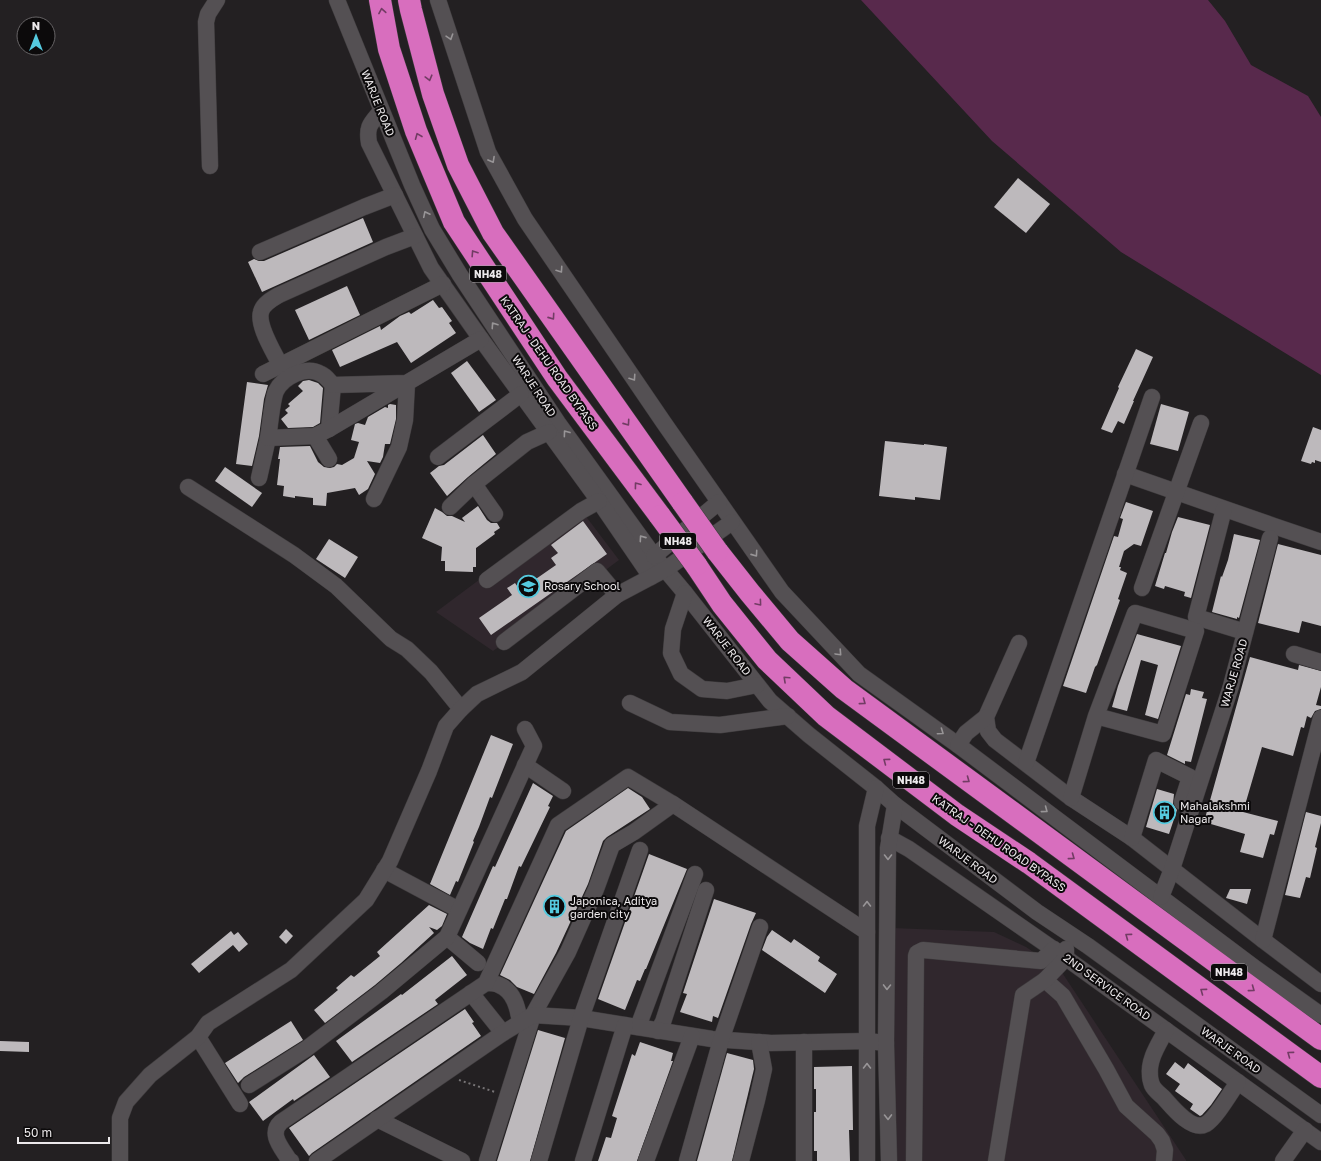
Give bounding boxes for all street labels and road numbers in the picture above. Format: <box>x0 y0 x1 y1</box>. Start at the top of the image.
street label: WARJE ROAD <box>359 68 398 138</box>
road number: NH48 <box>470 266 506 282</box>
street label: KATRAJ - DEHU ROAD BYPASS <box>498 293 601 432</box>
street label: WARJE ROAD <box>510 353 559 419</box>
road number: NH48 <box>660 533 696 549</box>
street label: WARJE ROAD <box>701 614 754 678</box>
street label: WARJE ROAD <box>1218 637 1250 709</box>
road number: NH48 <box>893 772 929 788</box>
street label: KATRAJ - DEHU ROAD BYPASS <box>930 791 1069 894</box>
street label: WARJE ROAD <box>936 833 1001 886</box>
street label: 2ND SERVICE ROAD <box>1061 951 1154 1023</box>
road number: NH48 <box>1211 964 1247 980</box>
street label: WARJE ROAD <box>1199 1024 1264 1076</box>

